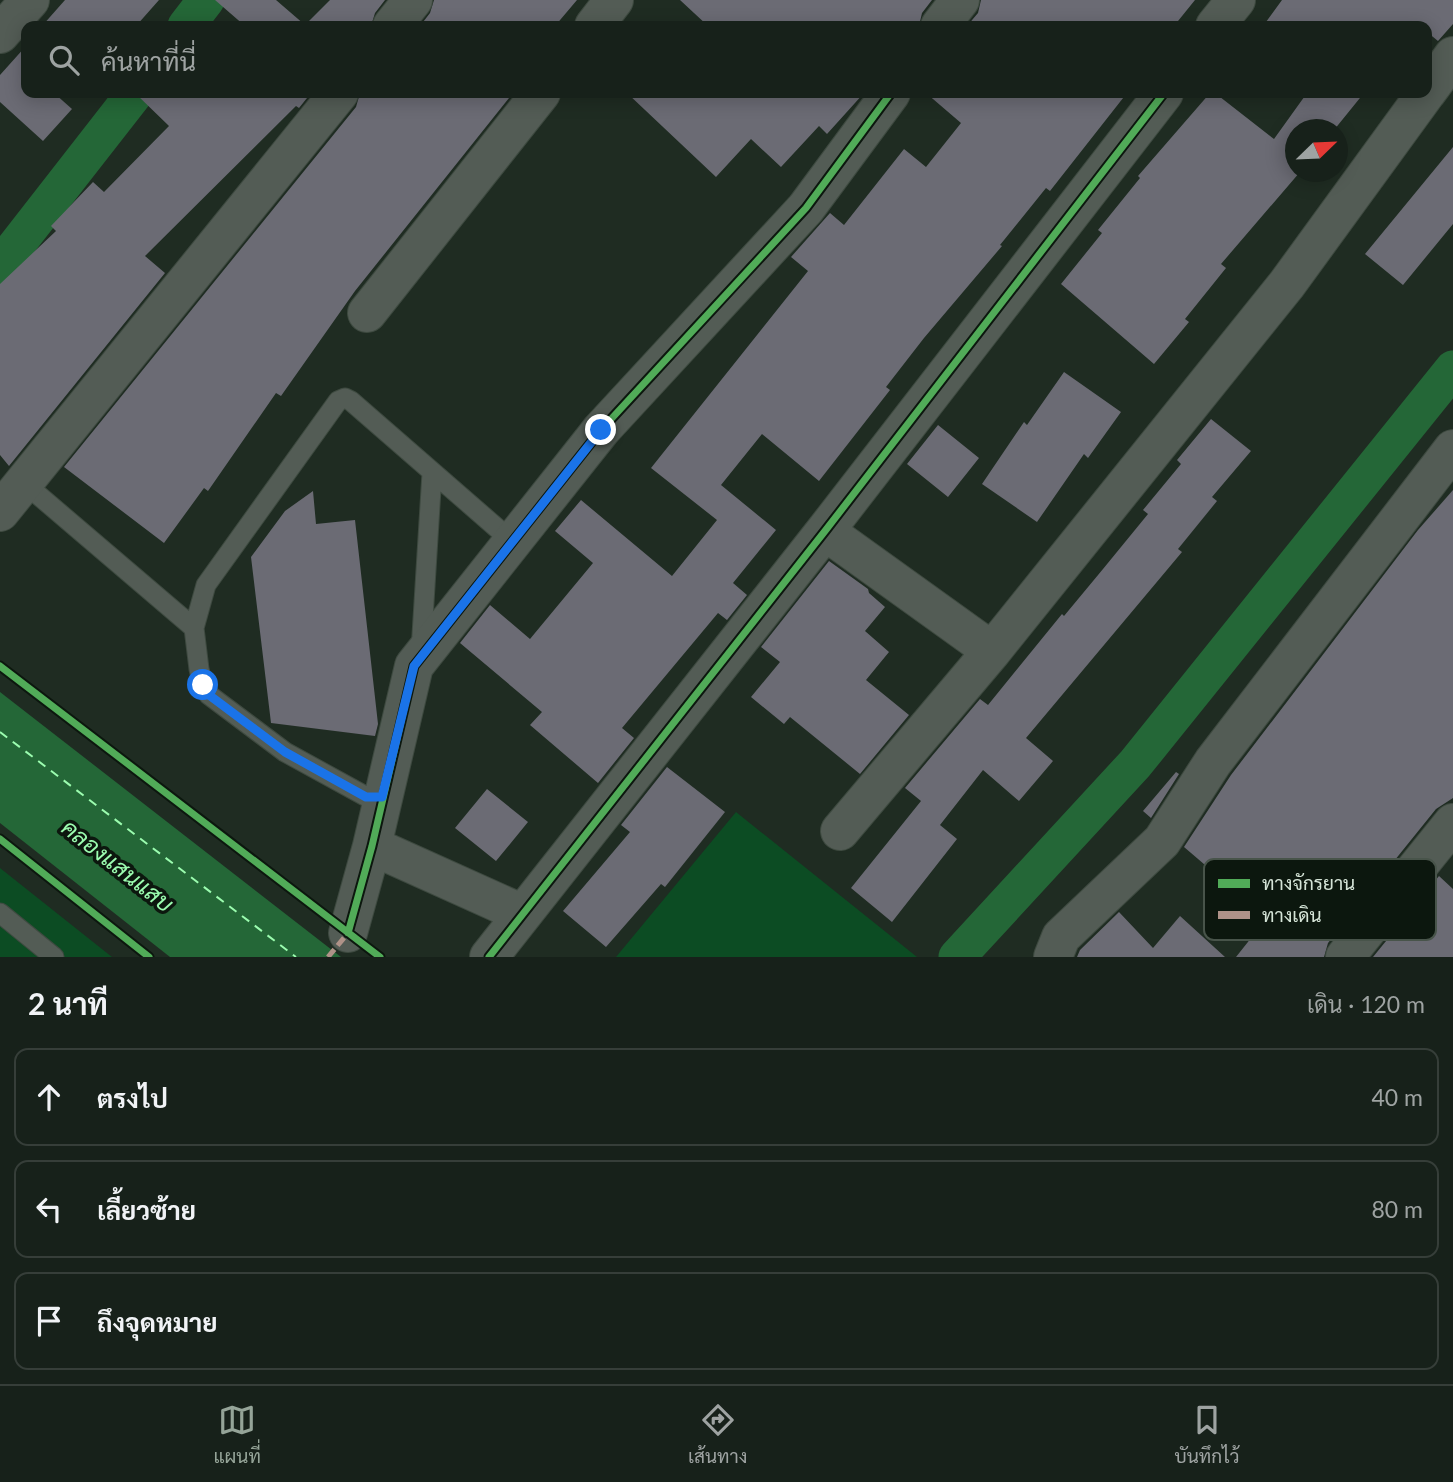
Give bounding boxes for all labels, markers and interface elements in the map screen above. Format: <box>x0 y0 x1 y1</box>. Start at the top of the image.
search box <box>21 21 1432 98</box>
icon: search <box>45 41 83 79</box>
text: ค้นหาที่นี่ <box>101 45 196 77</box>
north arrow <box>1285 119 1348 182</box>
route end <box>585 414 616 445</box>
route start <box>187 669 218 700</box>
water label: คลองแสนแสบ <box>57 813 180 917</box>
legend <box>1204 859 1436 940</box>
text: ทางจักรยาน <box>1262 871 1355 894</box>
text: ทางเดิน <box>1262 903 1322 926</box>
text: 2 นาที <box>28 985 108 1021</box>
text: เดิน · 120 m <box>1307 990 1425 1018</box>
icon: ahead <box>30 1078 68 1116</box>
text: ตรงไป <box>97 1082 168 1114</box>
text: 40 m <box>1372 1083 1423 1111</box>
icon: left <box>30 1190 68 1228</box>
text: เลี้ยวซ้าย <box>97 1194 196 1226</box>
text: 80 m <box>1372 1195 1423 1223</box>
icon: arrive <box>30 1302 68 1340</box>
text: ถึงจุดหมาย <box>97 1306 218 1338</box>
tab: แผนที่ <box>214 1401 261 1467</box>
tab: เส้นทาง <box>688 1401 747 1467</box>
tab: บันทึกไว้ <box>1174 1401 1239 1467</box>

